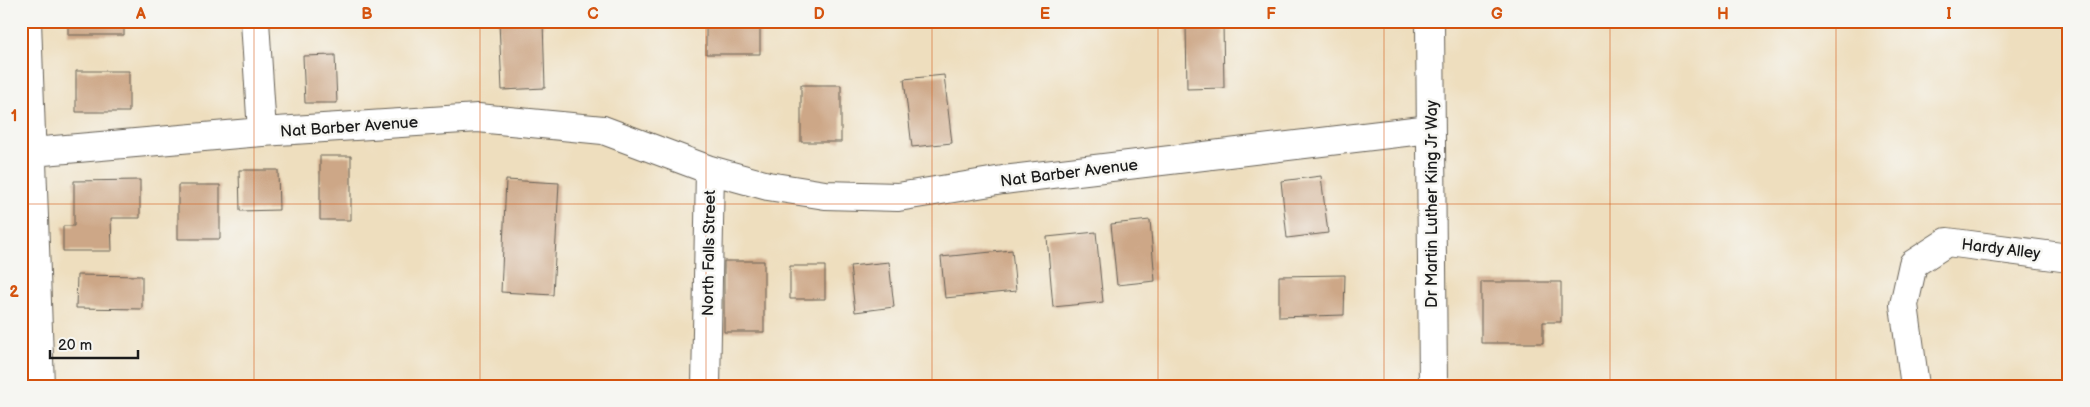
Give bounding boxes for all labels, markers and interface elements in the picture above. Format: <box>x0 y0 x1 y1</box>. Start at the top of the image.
text: A <box>135 5 146 24</box>
text: B <box>361 5 373 24</box>
text: C <box>587 5 599 24</box>
text: D <box>813 5 825 24</box>
text: E <box>1040 5 1050 24</box>
text: F <box>1266 5 1276 24</box>
text: G <box>1491 5 1503 24</box>
text: H <box>1717 5 1729 24</box>
text: I <box>1946 5 1952 24</box>
street label: Dr Martin Luther King Jr Way <box>1423 99 1442 308</box>
text: 1 <box>11 107 17 126</box>
street label: Nat Barber Avenue <box>279 113 419 142</box>
street label: Nat Barber Avenue <box>999 156 1140 191</box>
street label: North Falls Street <box>699 190 720 316</box>
street label: Hardy Alley <box>1960 235 2042 264</box>
text: 2 <box>9 283 19 302</box>
scale bar <box>50 327 138 359</box>
text: 20 m <box>58 336 92 355</box>

